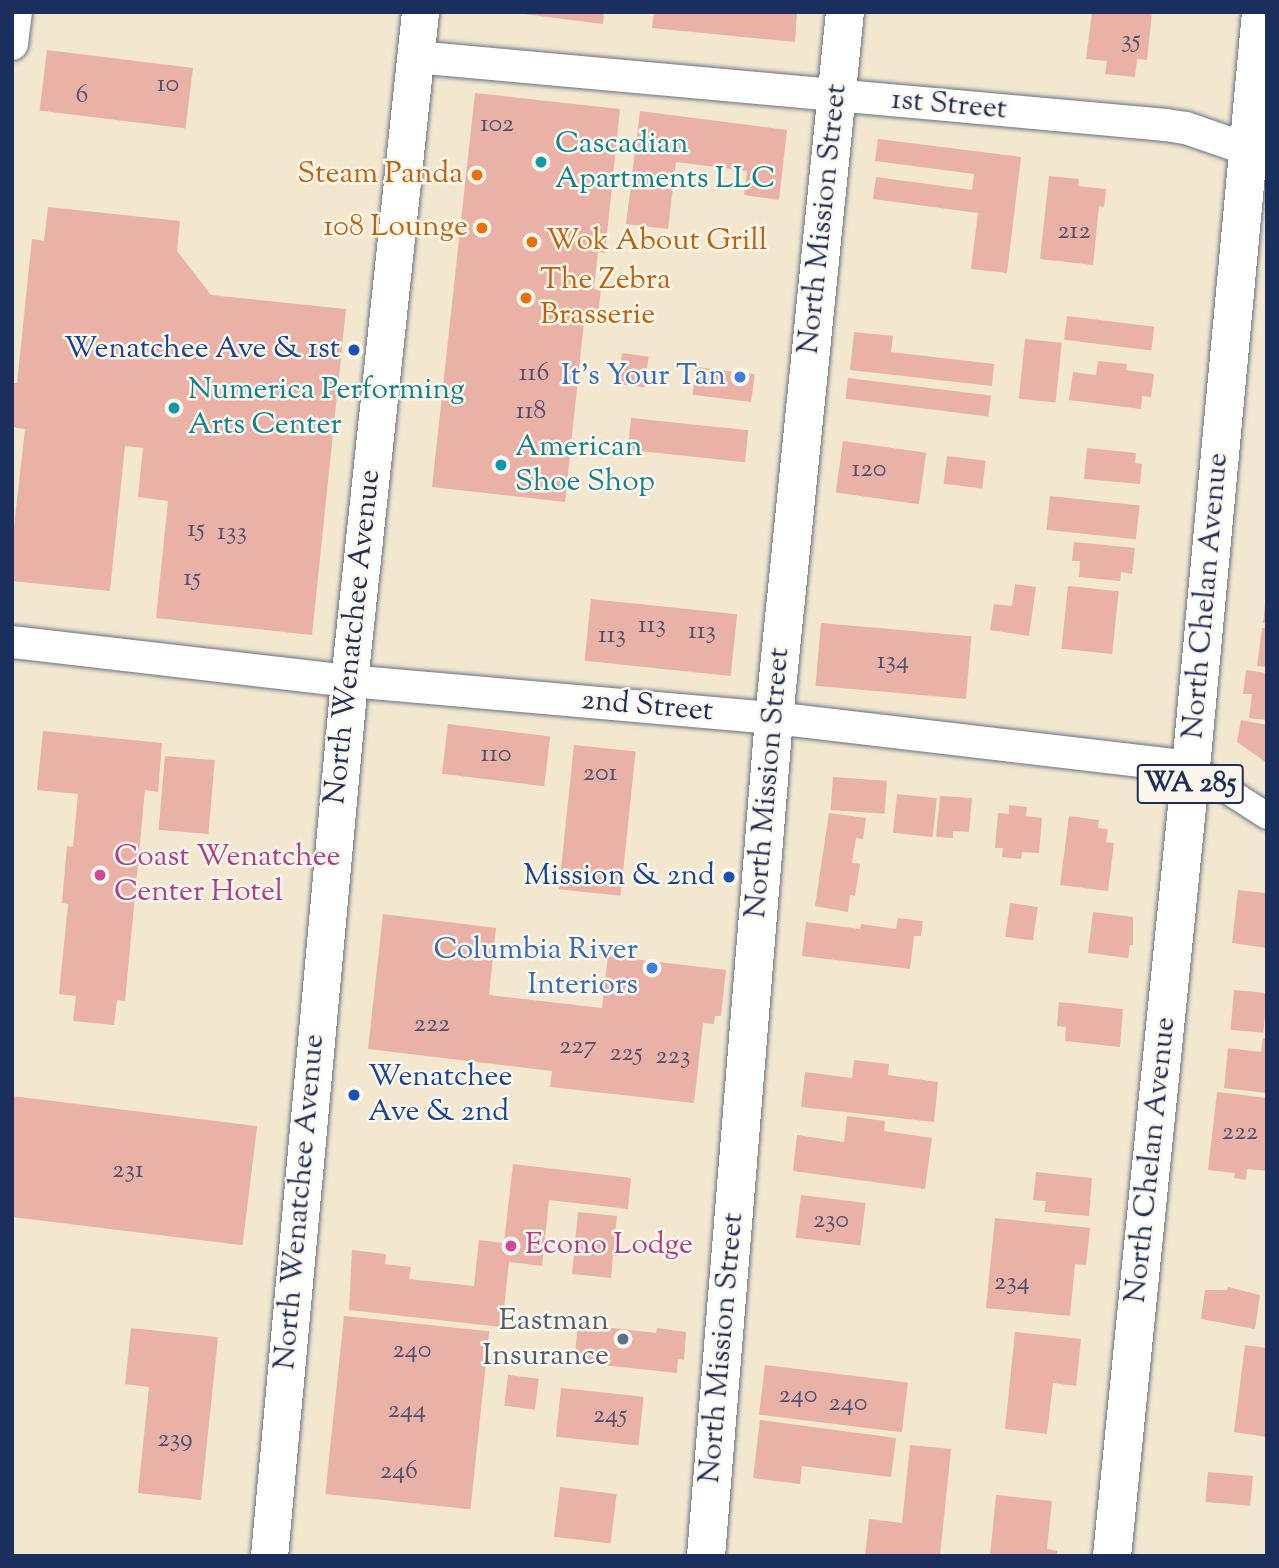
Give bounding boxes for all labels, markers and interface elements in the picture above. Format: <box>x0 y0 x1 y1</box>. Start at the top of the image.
house number: 35 <box>1121 25 1141 57</box>
house number: 10 <box>157 69 179 101</box>
house number: 6 <box>76 80 88 112</box>
street label: North Mission Street <box>792 82 856 356</box>
street label: 1st Street <box>890 83 1008 129</box>
house number: 102 <box>480 109 514 141</box>
place label: Cascadian Apartments LLC <box>555 127 775 198</box>
marker: Cascadian Apartments LLC <box>533 154 549 170</box>
place label: Steam Panda <box>297 157 463 193</box>
marker: Steam Panda <box>469 167 485 183</box>
place label: 108 Lounge <box>323 210 468 246</box>
house number: 212 <box>1057 216 1091 248</box>
marker: 108 Lounge <box>474 220 490 236</box>
place label: Wok About Grill <box>546 224 767 260</box>
marker: Wok About Grill <box>524 234 540 250</box>
place label: The Zebra Brasserie <box>540 263 671 334</box>
marker: The Zebra Brasserie <box>518 290 534 306</box>
place label: Wenatchee Ave & 1st <box>64 332 340 368</box>
marker: Wenatchee Ave & 1st <box>346 342 362 358</box>
house number: 116 <box>519 358 549 390</box>
place label: It's Your Tan <box>561 359 726 395</box>
marker: It's Your Tan <box>732 369 748 385</box>
place label: Numerica Performing Arts Center <box>188 373 465 444</box>
house number: 118 <box>516 396 546 428</box>
marker: Numerica Performing Arts Center <box>166 400 182 416</box>
place label: American Shoe Shop <box>515 430 655 500</box>
street label: North Chelan Avenue <box>1177 451 1237 741</box>
house number: 120 <box>852 454 886 486</box>
marker: American Shoe Shop <box>493 457 509 473</box>
street label: North Wenatchee Avenue <box>319 468 389 806</box>
house number: 15 <box>187 514 205 546</box>
house number: 133 <box>217 517 247 549</box>
house number: 15 <box>183 563 201 595</box>
house number: 113 <box>638 610 666 642</box>
house number: 113 <box>688 616 716 648</box>
house number: 113 <box>598 620 626 652</box>
street label: North Mission Street <box>739 646 799 920</box>
house number: 134 <box>877 646 909 678</box>
street label: 2nd Street <box>580 683 714 731</box>
house number: 110 <box>480 739 512 771</box>
house number: 201 <box>583 758 617 790</box>
road number: WA 285 <box>1136 760 1244 808</box>
place label: Coast Wenatchee Center Hotel <box>114 840 341 910</box>
place label: Mission & 2nd <box>523 859 715 895</box>
marker: Coast Wenatchee Center Hotel <box>92 867 108 883</box>
marker: Mission & 2nd <box>721 869 737 885</box>
place label: Columbia River Interiors <box>433 933 638 1004</box>
marker: Columbia River Interiors <box>644 960 660 976</box>
house number: 222 <box>414 1009 450 1041</box>
street label: North Chelan Avenue <box>1119 1015 1185 1305</box>
house number: 227 <box>559 1031 597 1063</box>
street label: North Wenatchee Avenue <box>268 1033 334 1371</box>
house number: 225 <box>609 1038 643 1070</box>
house number: 223 <box>656 1041 690 1073</box>
place label: Wenatchee Ave & 2nd <box>368 1060 513 1130</box>
marker: Wenatchee Ave & 2nd <box>346 1087 362 1103</box>
house number: 222 <box>1222 1117 1258 1149</box>
house number: 231 <box>112 1155 144 1187</box>
house number: 230 <box>813 1205 849 1237</box>
street label: North Mission Street <box>693 1211 753 1485</box>
place label: Econo Lodge <box>525 1228 693 1264</box>
marker: Econo Lodge <box>503 1238 519 1254</box>
house number: 234 <box>994 1267 1030 1299</box>
place label: Eastman Insurance <box>482 1304 609 1374</box>
marker: Eastman Insurance <box>615 1331 631 1347</box>
house number: 240 <box>393 1335 431 1367</box>
house number: 240 <box>779 1380 817 1412</box>
house number: 240 <box>829 1388 867 1420</box>
house number: 244 <box>388 1395 426 1427</box>
house number: 245 <box>593 1400 627 1432</box>
house number: 239 <box>157 1424 193 1456</box>
house number: 246 <box>380 1456 418 1488</box>

